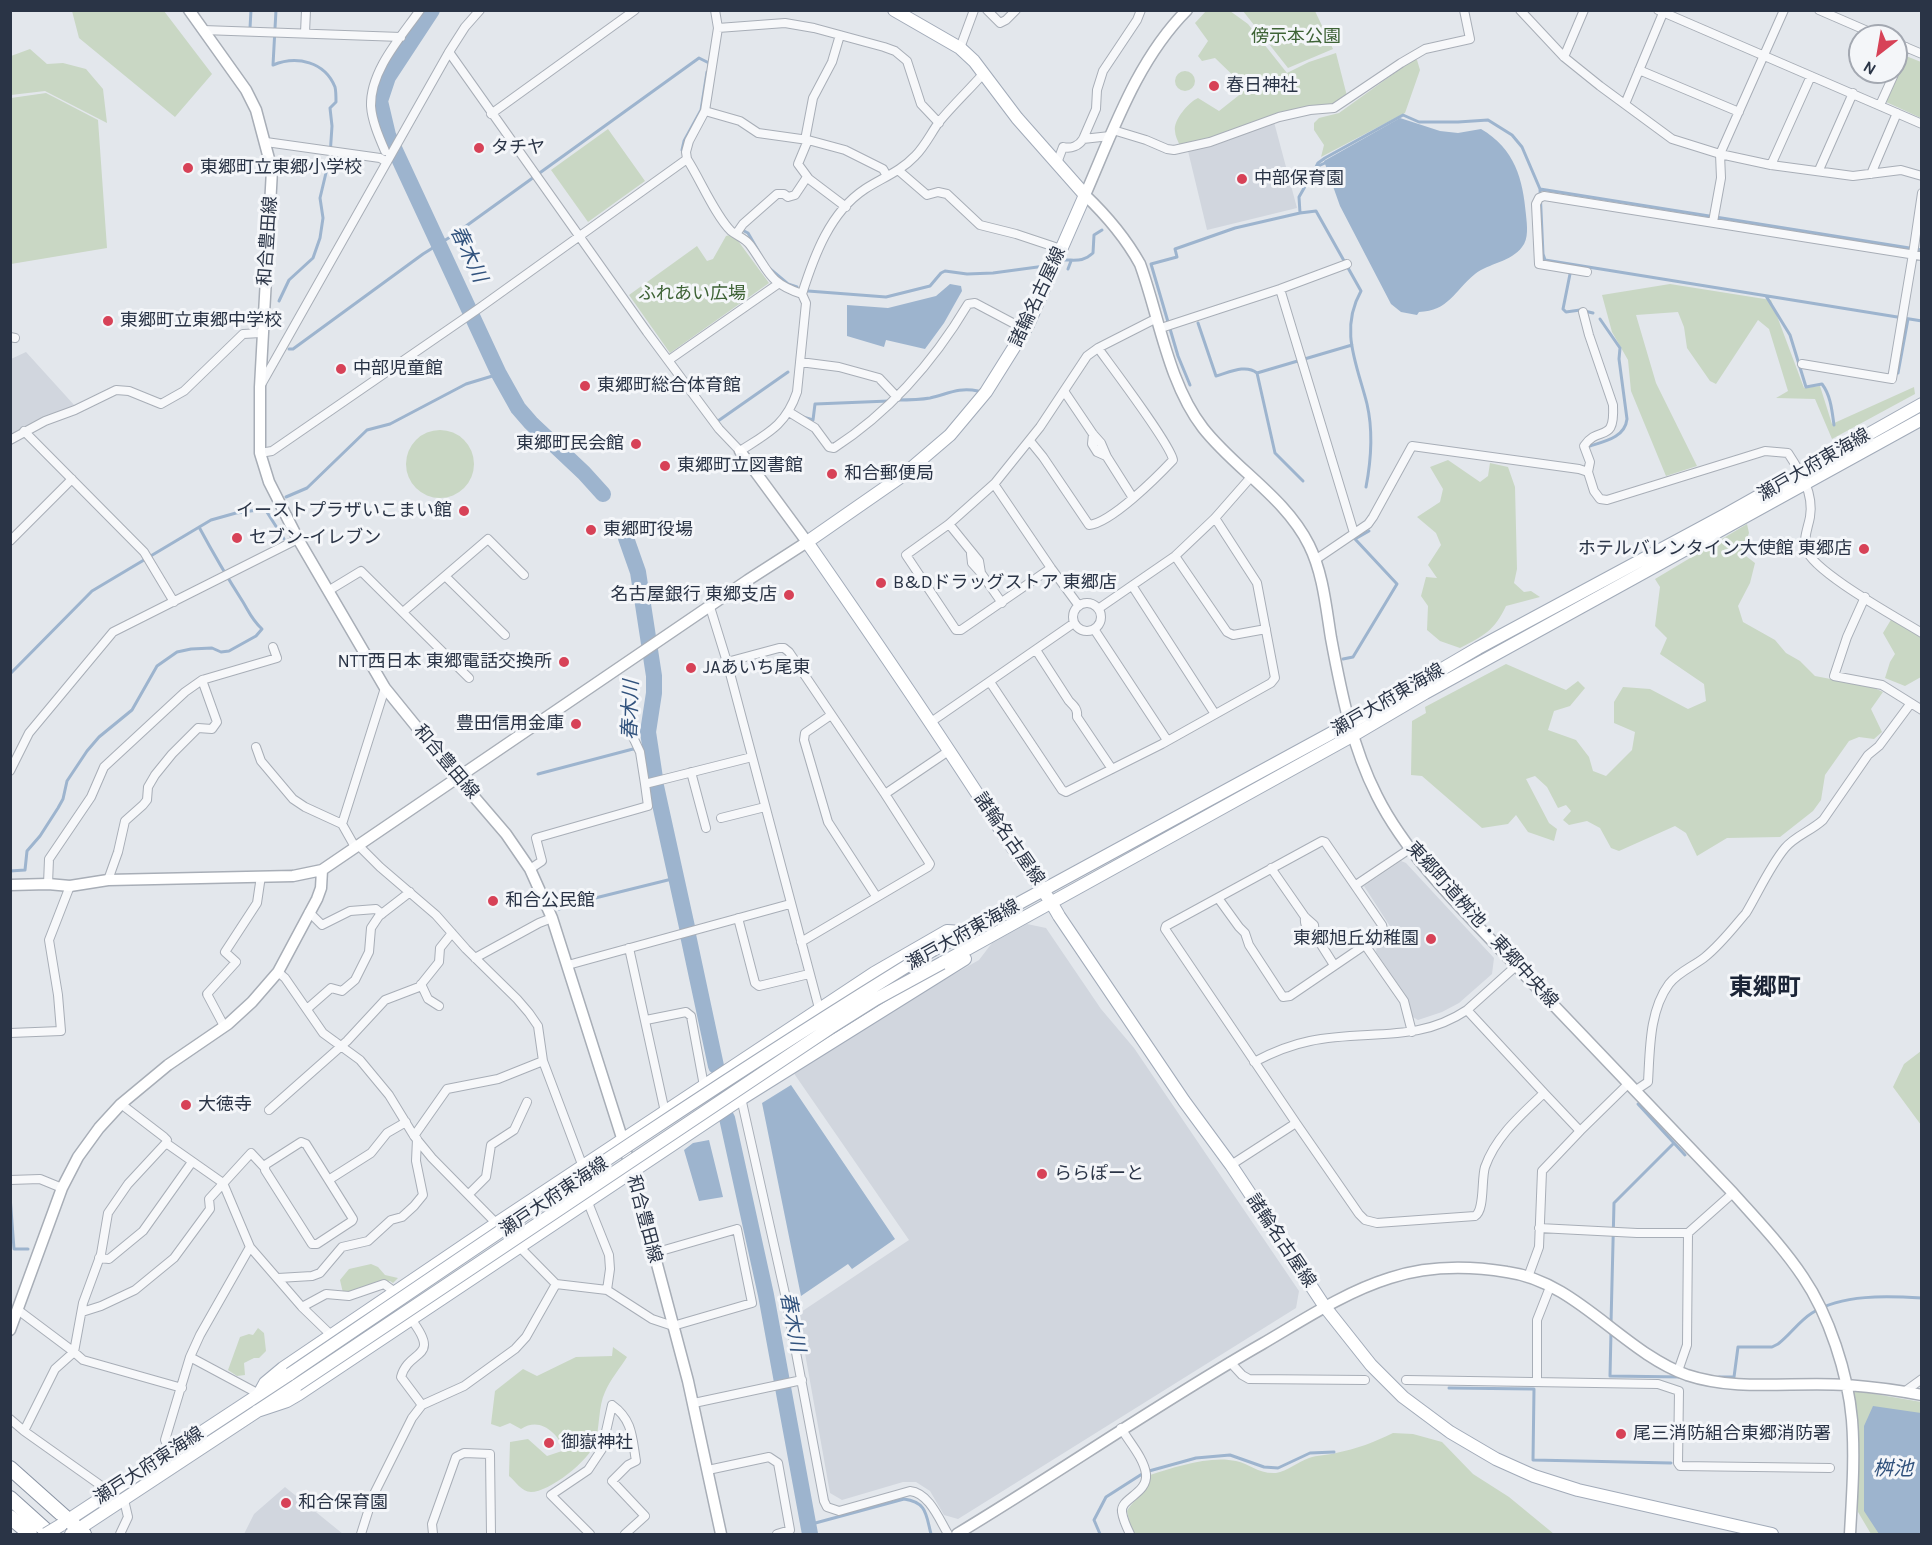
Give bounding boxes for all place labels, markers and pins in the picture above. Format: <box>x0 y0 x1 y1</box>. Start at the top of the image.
place label: 春日神社 <box>1226 75 1298 97</box>
marker: 春日神社 <box>1207 79 1221 93</box>
place label: タチヤ <box>491 137 545 159</box>
marker: タチヤ <box>472 141 486 155</box>
place label: 東郷町立東郷小学校 <box>200 157 362 179</box>
marker: 東郷町立東郷小学校 <box>181 161 195 175</box>
place label: 中部保育園 <box>1254 168 1344 190</box>
marker: 中部保育園 <box>1235 172 1249 186</box>
place label: 東郷町立東郷中学校 <box>120 310 282 332</box>
marker: 東郷町立東郷中学校 <box>101 314 115 328</box>
place label: 中部児童館 <box>353 358 443 380</box>
marker: 中部児童館 <box>334 362 348 376</box>
place label: 東郷町総合体育館 <box>597 375 741 397</box>
marker: 東郷町総合体育館 <box>578 379 592 393</box>
place label: 東郷町民会館 <box>516 433 624 455</box>
marker: 東郷町民会館 <box>629 437 643 451</box>
place label: 東郷町立図書館 <box>677 455 803 477</box>
marker: 東郷町立図書館 <box>658 459 672 473</box>
place label: 和合郵便局 <box>844 463 934 485</box>
marker: 和合郵便局 <box>825 467 839 481</box>
place label: イーストプラザいこまい館 <box>236 500 452 522</box>
marker: イーストプラザいこまい館 <box>457 504 471 518</box>
place label: 東郷町役場 <box>603 519 693 541</box>
marker: 東郷町役場 <box>584 523 598 537</box>
place label: セブン-イレブン <box>249 527 381 549</box>
marker: セブン-イレブン <box>230 531 244 545</box>
place label: ホテルバレンタイン大使館 東郷店 <box>1578 538 1852 560</box>
marker: ホテルバレンタイン大使館 東郷店 <box>1857 542 1871 556</box>
place label: B&Dドラッグストア 東郷店 <box>893 572 1117 594</box>
marker: B&Dドラッグストア 東郷店 <box>874 576 888 590</box>
place label: 名古屋銀行 東郷支店 <box>611 584 777 606</box>
marker: 名古屋銀行 東郷支店 <box>782 588 796 602</box>
place label: NTT西日本 東郷電話交換所 <box>337 651 552 673</box>
marker: NTT西日本 東郷電話交換所 <box>557 655 571 669</box>
place label: JAあいち尾東 <box>703 657 811 679</box>
marker: JAあいち尾東 <box>684 661 698 675</box>
place label: 豊田信用金庫 <box>456 713 564 735</box>
marker: 豊田信用金庫 <box>569 717 583 731</box>
place label: 和合公民館 <box>505 890 595 912</box>
marker: 和合公民館 <box>486 894 500 908</box>
place label: 東郷旭丘幼稚園 <box>1293 928 1419 950</box>
marker: 東郷旭丘幼稚園 <box>1424 932 1438 946</box>
place label: 大徳寺 <box>198 1094 252 1116</box>
marker: 大徳寺 <box>179 1098 193 1112</box>
place label: ららぽーと <box>1054 1163 1144 1185</box>
marker: ららぽーと <box>1035 1167 1049 1181</box>
place label: 尾三消防組合東郷消防署 <box>1633 1423 1831 1445</box>
marker: 尾三消防組合東郷消防署 <box>1614 1427 1628 1441</box>
place label: 御嶽神社 <box>561 1432 633 1454</box>
marker: 御嶽神社 <box>542 1436 556 1450</box>
place label: 和合保育園 <box>298 1492 388 1514</box>
marker: 和合保育園 <box>279 1496 293 1510</box>

